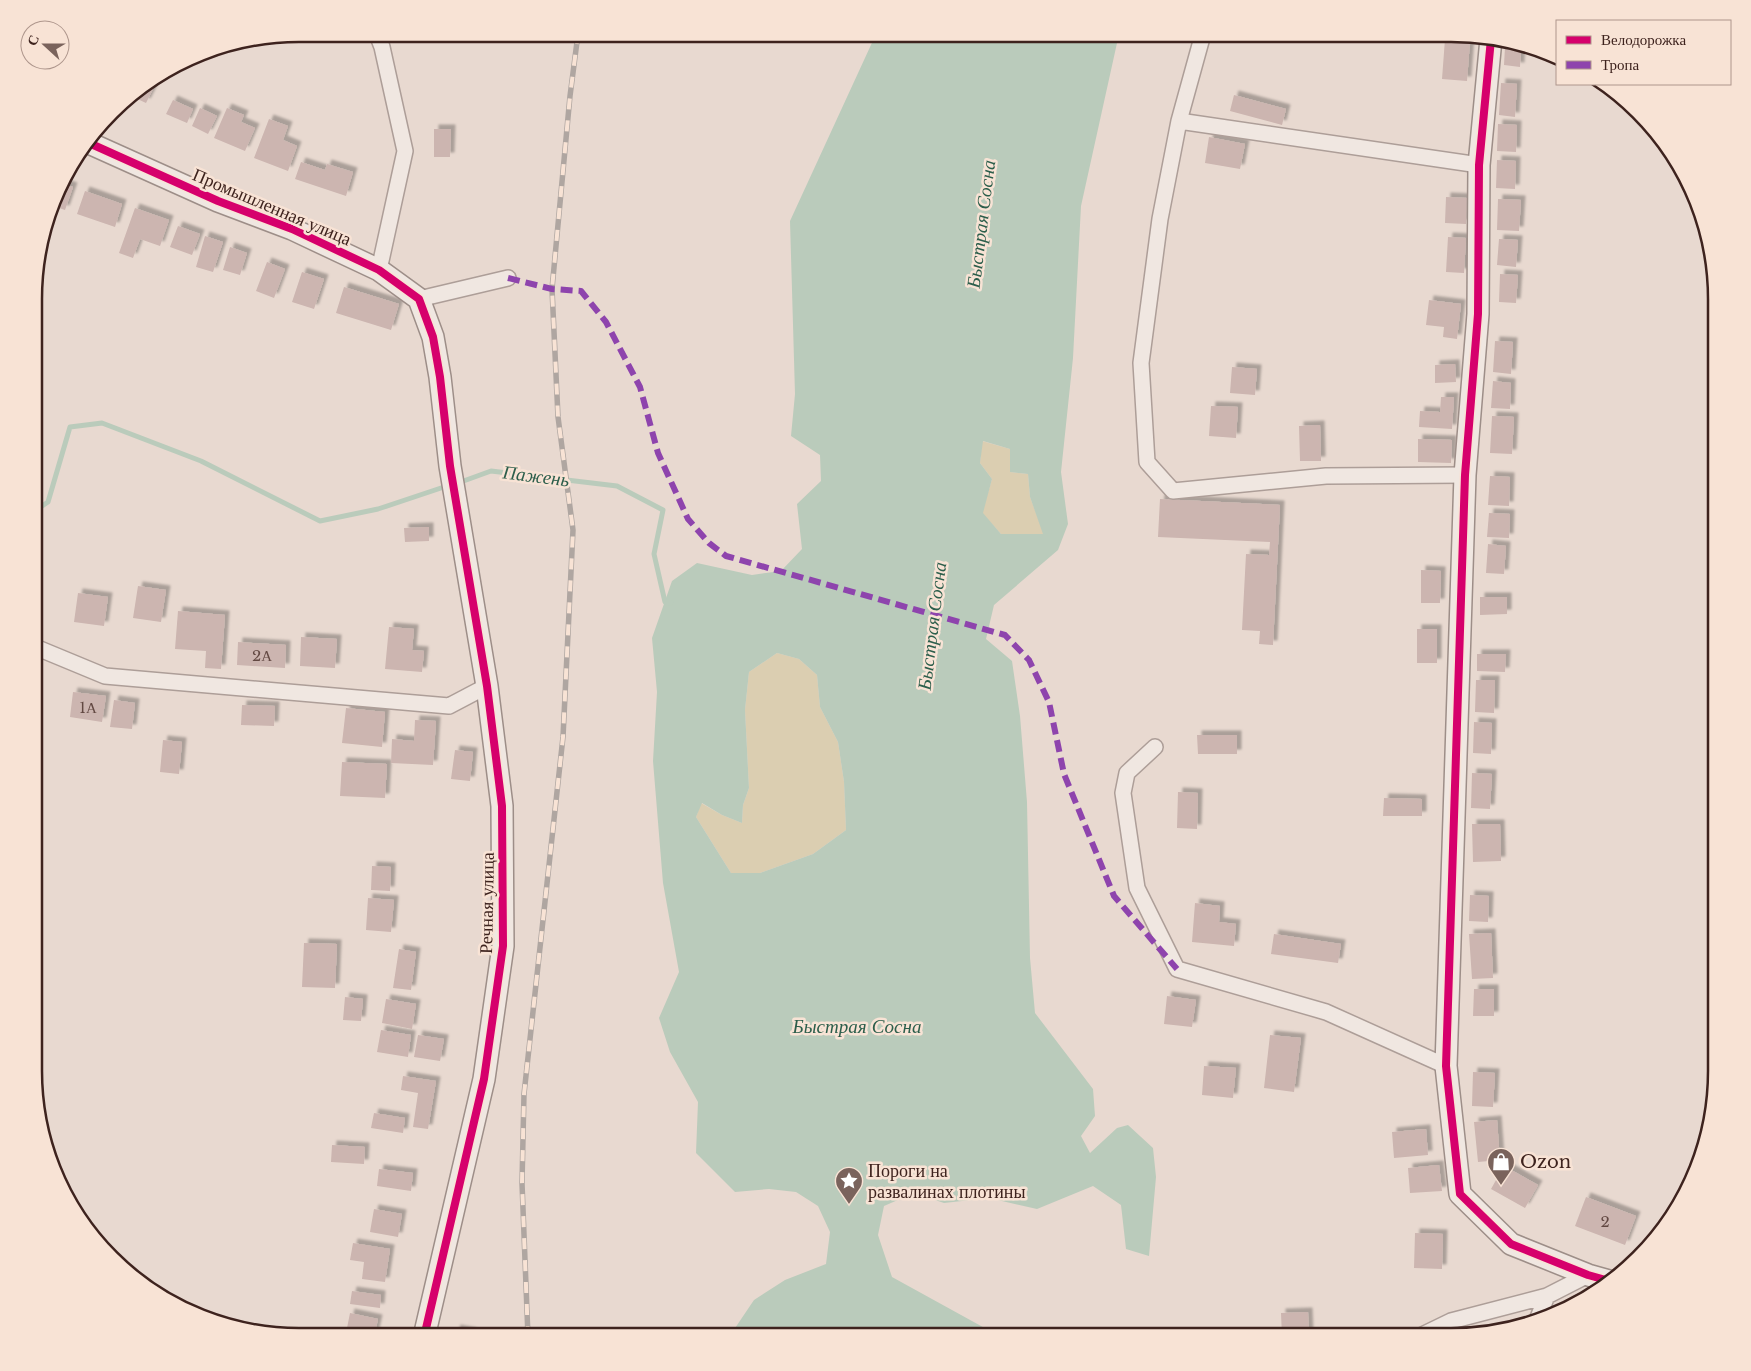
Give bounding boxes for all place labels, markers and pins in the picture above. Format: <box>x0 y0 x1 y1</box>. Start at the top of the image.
shop icon: Ozon <box>1486 1147 1516 1186</box>
place label: Ozon <box>1520 1151 1571 1173</box>
place label: Пороги на развалинах плотины <box>868 1160 1026 1203</box>
place icon: Пороги на развалинах плотины <box>834 1166 864 1205</box>

